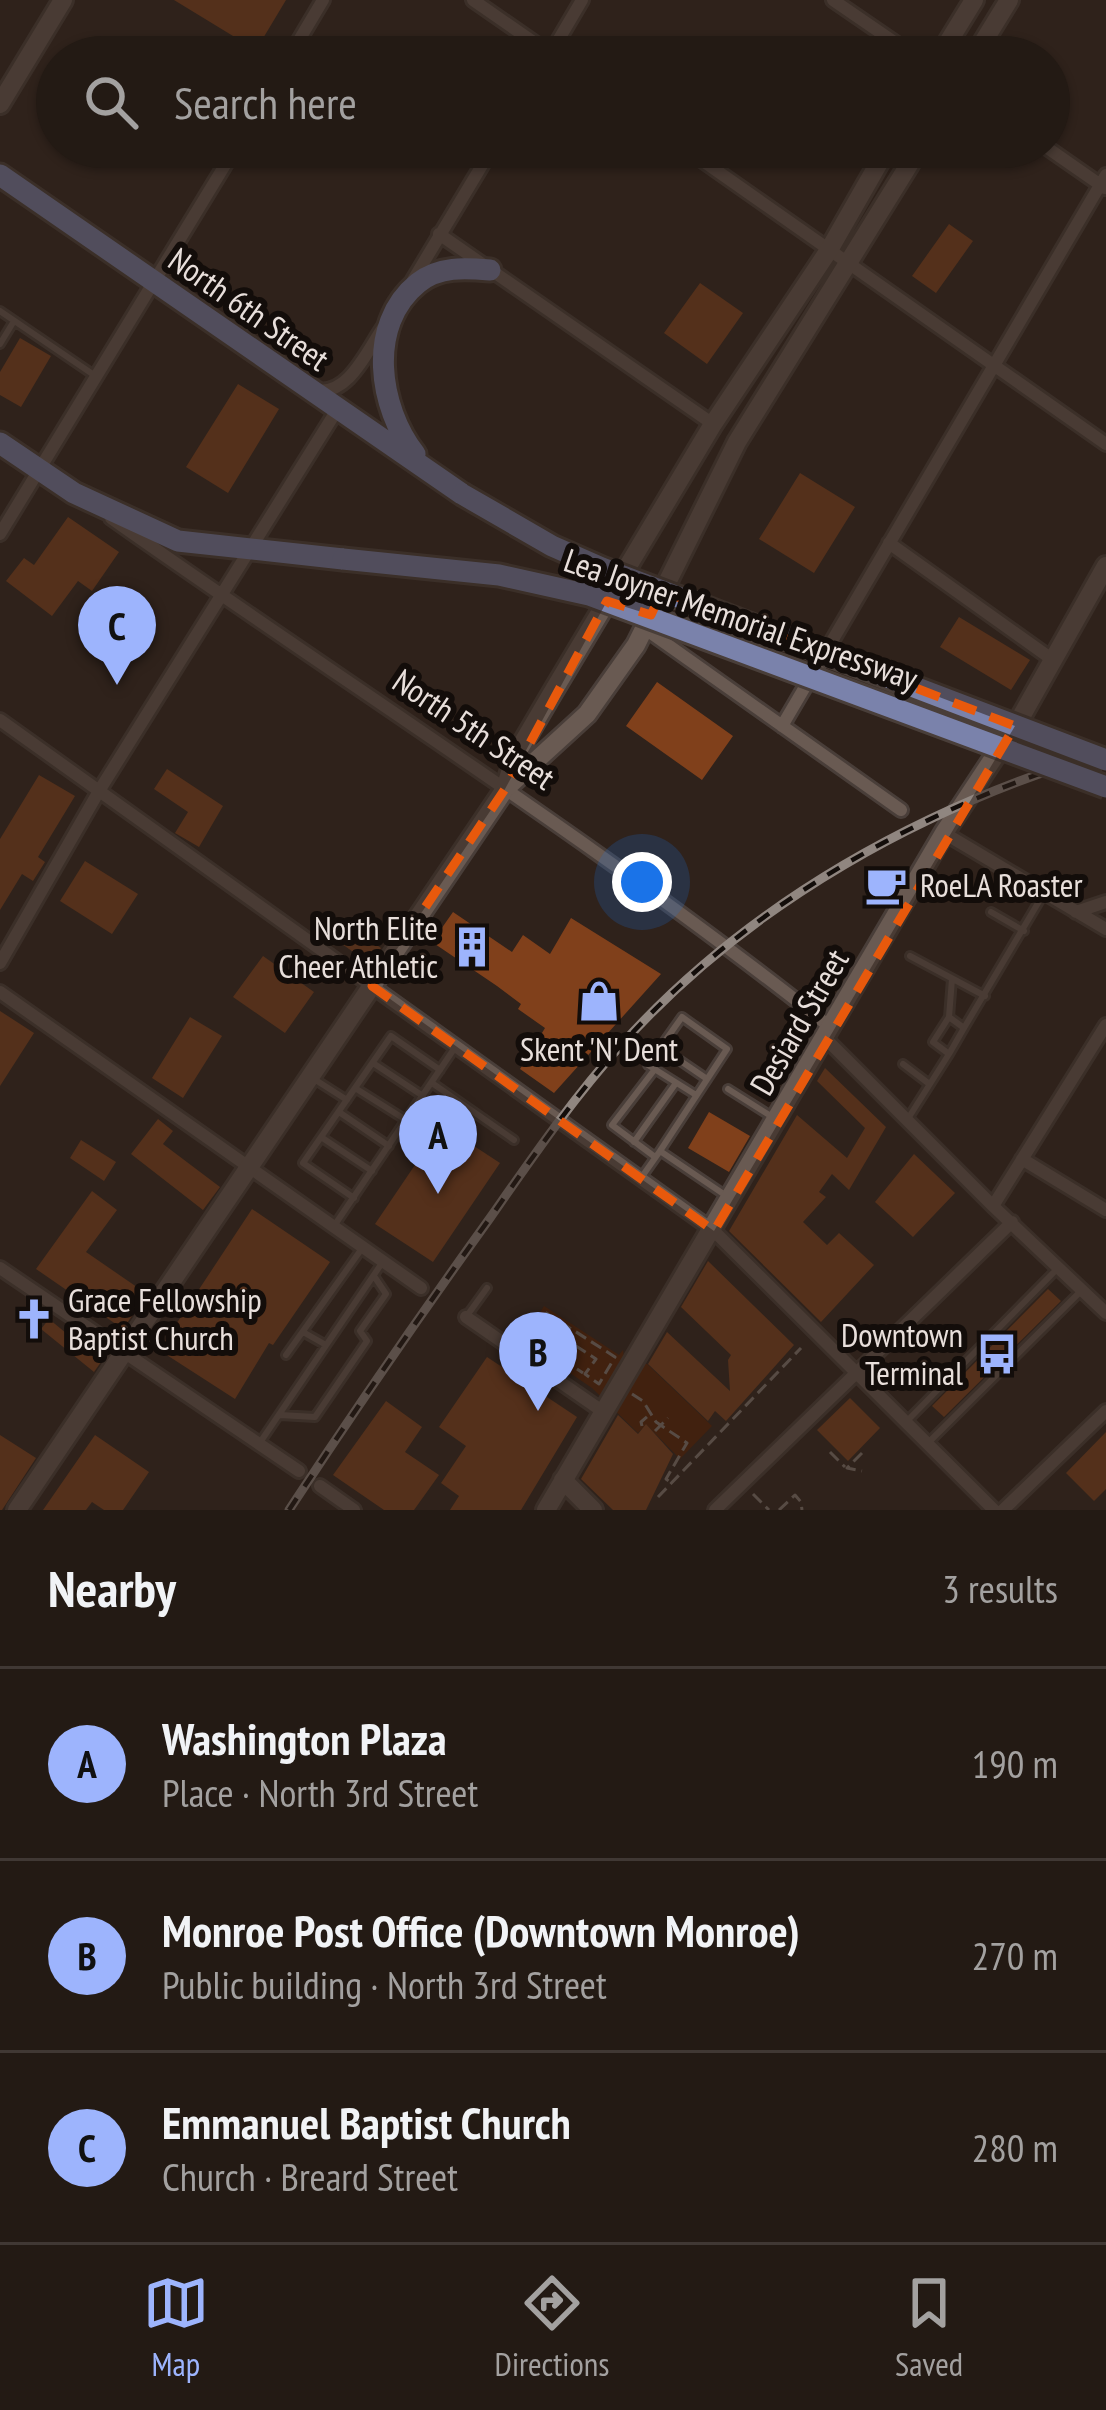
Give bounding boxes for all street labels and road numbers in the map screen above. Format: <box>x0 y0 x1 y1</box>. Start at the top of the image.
street label: North 6th Street <box>161 238 338 380</box>
street label: Lea Joyner Memorial Expressway <box>559 538 924 699</box>
street label: North 5th Street <box>385 659 563 798</box>
street label: Desiard Street <box>740 941 857 1102</box>

